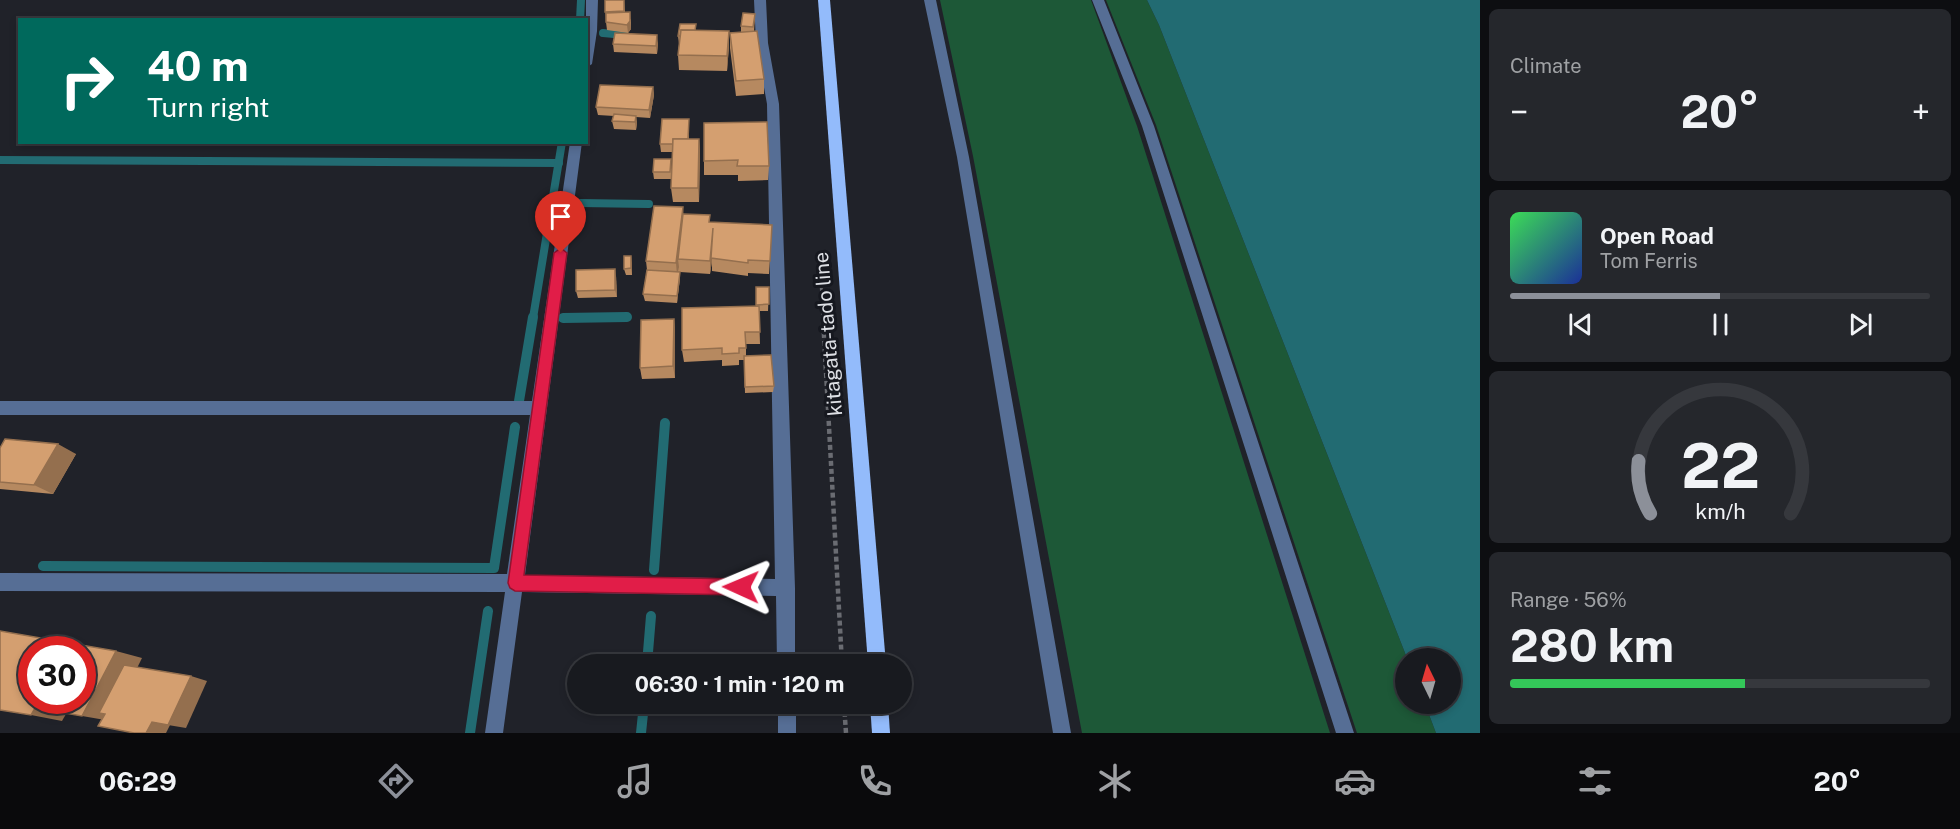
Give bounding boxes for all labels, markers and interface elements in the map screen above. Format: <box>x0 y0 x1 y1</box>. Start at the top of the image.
text: 40 m <box>147 41 249 90</box>
icon: right <box>48 42 126 120</box>
text: Climate <box>1510 54 1582 78</box>
text: 20° <box>1681 85 1759 138</box>
text: Turn right <box>147 91 270 123</box>
text: − <box>1510 93 1528 131</box>
text: + <box>1912 93 1930 131</box>
pin <box>535 191 586 253</box>
icon: arrive <box>544 200 577 233</box>
text: Open Road <box>1600 223 1714 249</box>
text: Tom Ferris <box>1600 249 1698 273</box>
street label: kitagata-tado line <box>809 251 847 417</box>
icon: previous <box>1564 308 1597 341</box>
icon: pause <box>1704 308 1737 341</box>
icon: next <box>1844 308 1877 341</box>
text: 22 <box>1680 429 1760 502</box>
text: km/h <box>1695 499 1745 524</box>
position arrow <box>709 555 773 619</box>
text: Range · 56% <box>1510 588 1627 612</box>
text: 280 km <box>1510 619 1674 672</box>
speed limit sign: 30 <box>18 636 96 714</box>
north arrow <box>1395 648 1461 714</box>
map controls <box>1395 648 1461 714</box>
text: 06:30 · 1 min · 120 m <box>635 671 844 697</box>
icon: directions <box>375 760 417 802</box>
icon: music <box>614 760 656 802</box>
icon: phone <box>854 760 896 802</box>
icon: climate <box>1094 760 1136 802</box>
icon: car <box>1334 760 1376 802</box>
icon: filters <box>1574 760 1616 802</box>
text: 06:29 <box>99 765 177 797</box>
text: 20° <box>1814 765 1861 797</box>

